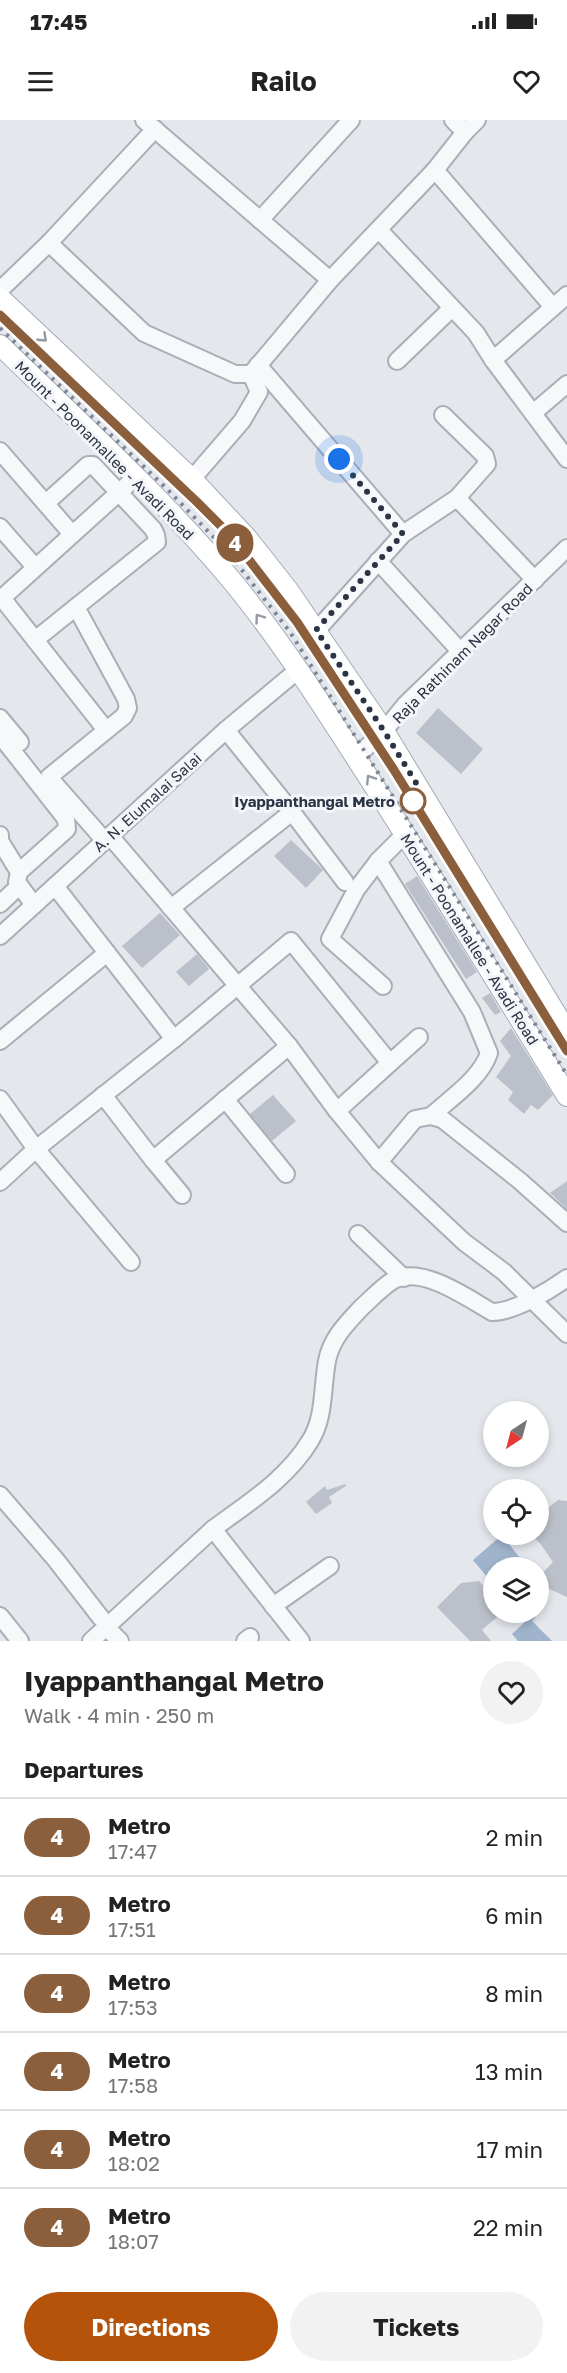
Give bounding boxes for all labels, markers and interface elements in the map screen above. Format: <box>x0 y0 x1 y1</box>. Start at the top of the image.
text: 17:45 <box>30 8 88 35</box>
icon: menu <box>24 65 57 98</box>
text: Railo <box>250 65 317 97</box>
icon: heart <box>510 65 543 98</box>
one-way arrow <box>36 331 46 342</box>
street label: Mount - Poonamallee - Avadi Road <box>12 357 198 543</box>
your location <box>324 444 354 474</box>
line badge: 4 <box>216 524 254 562</box>
text: 4 <box>228 530 242 556</box>
street label: Raja Rathinam Nagar Road <box>388 579 536 727</box>
one-way arrow <box>255 614 266 625</box>
street label: A. N. Elumalai Salai <box>89 749 205 855</box>
one-way arrow <box>365 775 377 785</box>
marker: Iyappanthangal Metro <box>400 788 426 814</box>
place label: Iyappanthangal Metro <box>234 792 395 810</box>
street label: Mount - Poonamallee - Avadi Road <box>397 830 543 1048</box>
north arrow <box>483 1401 549 1467</box>
map controls <box>483 1401 549 1623</box>
button: locate <box>483 1479 549 1545</box>
button: layers <box>483 1557 549 1623</box>
button: heart <box>480 1661 543 1724</box>
text: Iyappanthangal Metro <box>24 1664 324 1697</box>
text: Walk · 4 min · 250 m <box>24 1703 214 1727</box>
text: Departures <box>24 1756 143 1783</box>
text: Metro <box>108 1812 171 1839</box>
text: 4 <box>50 1824 64 1850</box>
text: 2 min <box>486 1824 543 1851</box>
text: 17:47 <box>108 1839 157 1863</box>
text: Metro <box>108 1890 171 1917</box>
text: 4 <box>50 1902 64 1928</box>
text: 6 min <box>485 1902 543 1929</box>
text: 17:51 <box>108 1917 156 1941</box>
text: Metro <box>108 1968 171 1995</box>
text: 4 <box>50 1980 64 2006</box>
text: 8 min <box>485 1980 543 2007</box>
text: 17:53 <box>108 1995 158 2019</box>
text: Metro <box>108 2046 171 2073</box>
text: 4 <box>50 2058 64 2084</box>
text: 13 min <box>475 2058 543 2085</box>
text: 17:58 <box>108 2073 158 2097</box>
text: Metro <box>108 2124 171 2151</box>
text: 4 <box>50 2136 64 2162</box>
text: 17 min <box>476 2136 543 2163</box>
text: 18:02 <box>108 2151 160 2175</box>
text: Metro <box>108 2202 171 2229</box>
text: 4 <box>50 2214 64 2240</box>
text: 22 min <box>473 2214 543 2241</box>
text: 18:07 <box>108 2229 159 2253</box>
button: Directions <box>24 2292 278 2361</box>
button: Tickets <box>290 2292 543 2361</box>

